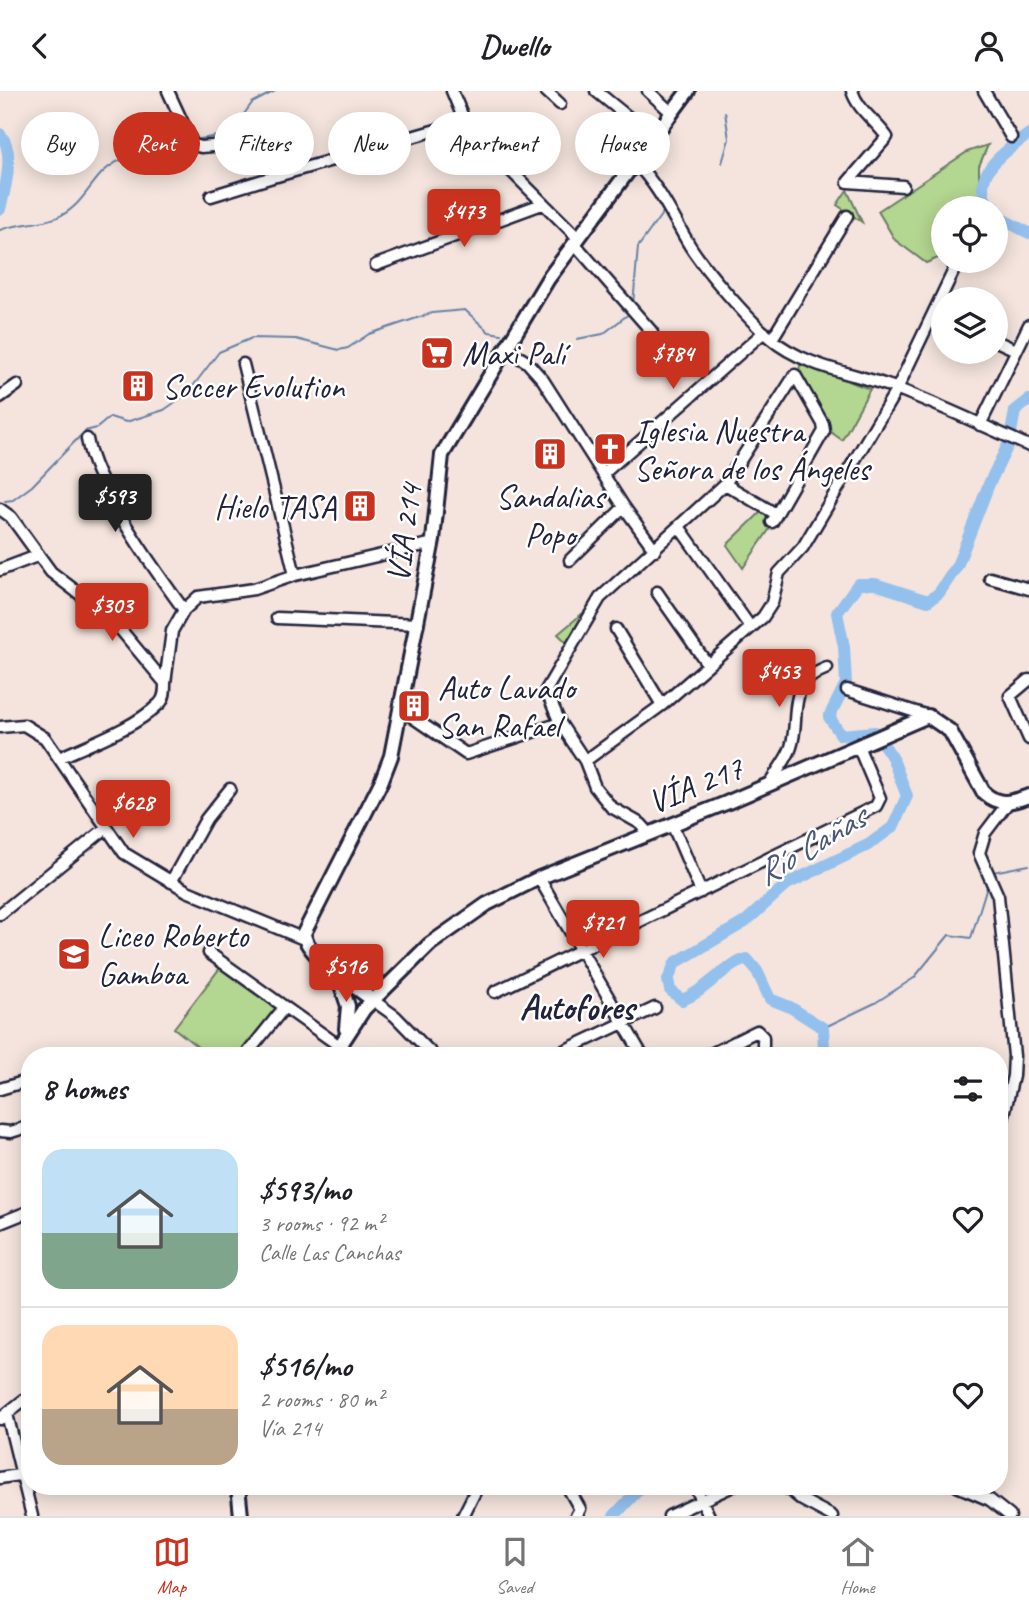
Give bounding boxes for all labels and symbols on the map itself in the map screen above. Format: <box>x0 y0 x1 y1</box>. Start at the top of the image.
pin: $473 <box>423 190 505 249</box>
pin: $784 <box>632 331 714 391</box>
place label: Maxi Palí <box>462 333 572 375</box>
supermarket icon: Maxi Palí <box>418 334 456 372</box>
place label: Soccer Evolution <box>162 366 345 408</box>
building icon: Soccer Evolution <box>119 367 157 405</box>
place label: Iglesia Nuestra Señora de los Ángeles <box>634 410 872 490</box>
church icon: Iglesia Nuestra Señora de los Ángeles <box>591 430 629 468</box>
building icon: Sandalias Popo <box>531 435 569 473</box>
pin: $593 <box>74 475 156 534</box>
place label: Sandalias Popo <box>496 476 607 556</box>
street label: VÍA 214 <box>376 478 432 585</box>
place label: Hielo TASA <box>214 486 337 528</box>
building icon: Hielo TASA <box>341 487 379 525</box>
pin: $303 <box>71 583 153 643</box>
pin: $453 <box>738 649 820 709</box>
place label: Auto Lavado San Rafael <box>438 667 578 747</box>
building icon: Auto Lavado San Rafael <box>395 687 433 725</box>
street label: VÍA 217 <box>642 746 751 823</box>
pin: $628 <box>92 781 174 840</box>
water label: Río Cañas <box>747 792 879 896</box>
pin: $721 <box>562 901 644 960</box>
place label: Liceo Roberto Gamboa <box>98 915 250 995</box>
school or university icon: Liceo Roberto Gamboa <box>55 935 93 973</box>
pin: $516 <box>305 944 387 1004</box>
district label: Autofores <box>520 985 638 1030</box>

